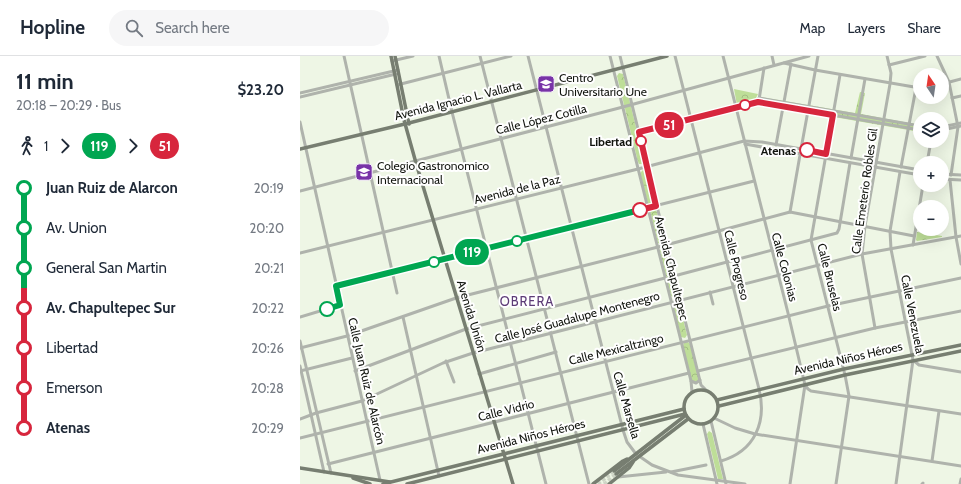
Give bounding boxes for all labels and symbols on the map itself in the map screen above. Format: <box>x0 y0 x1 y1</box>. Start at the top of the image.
north arrow <box>913 68 949 104</box>
place label: Centro Universitario Une <box>559 70 647 99</box>
school or university icon: Centro Universitario Une <box>536 74 556 94</box>
street label: Avenida Ignacio L. Vallarta <box>393 77 523 123</box>
unlabelled marker <box>739 99 751 111</box>
street label: Calle López Cotilla <box>494 100 588 138</box>
line badge: 51 <box>651 112 687 138</box>
street label: Calle Emeterio Robles Gil <box>848 127 880 255</box>
place label: Libertad <box>589 134 632 149</box>
marker: Libertad <box>635 135 647 147</box>
marker: Atenas <box>799 142 815 158</box>
place label: Atenas <box>761 143 796 158</box>
place label: Colegio Gastronomico Internacional <box>377 158 490 187</box>
school or university icon: Colegio Gastronomico Internacional <box>354 162 374 182</box>
street label: Avenida de la Paz <box>472 171 562 207</box>
unlabelled marker <box>632 202 648 218</box>
street label: Avenida Chapultepec <box>652 214 692 322</box>
street label: Calle Progreso <box>721 228 753 302</box>
street label: Calle Colonias <box>769 231 801 303</box>
unlabelled marker <box>511 235 523 247</box>
line badge: 119 <box>449 239 495 265</box>
street label: Calle Bruselas <box>814 241 846 313</box>
unlabelled marker <box>428 256 440 268</box>
street label: Calle Venezuela <box>898 273 928 355</box>
street label: Avenida Unión <box>454 278 490 354</box>
street label: Calle José Guadalupe Montenegro <box>493 288 661 346</box>
district label: OBRERA <box>500 293 554 309</box>
unlabelled marker <box>319 301 335 317</box>
street label: Calle Juan Ruiz de Alarcón <box>345 316 389 446</box>
street label: Calle Mexicaltzingo <box>567 330 665 368</box>
street label: Avenida Niños Héroes <box>792 338 904 378</box>
street label: Calle Marsella <box>610 370 644 441</box>
street label: Calle Vidrio <box>476 396 536 424</box>
street label: Avenida Niños Héroes <box>475 415 587 457</box>

